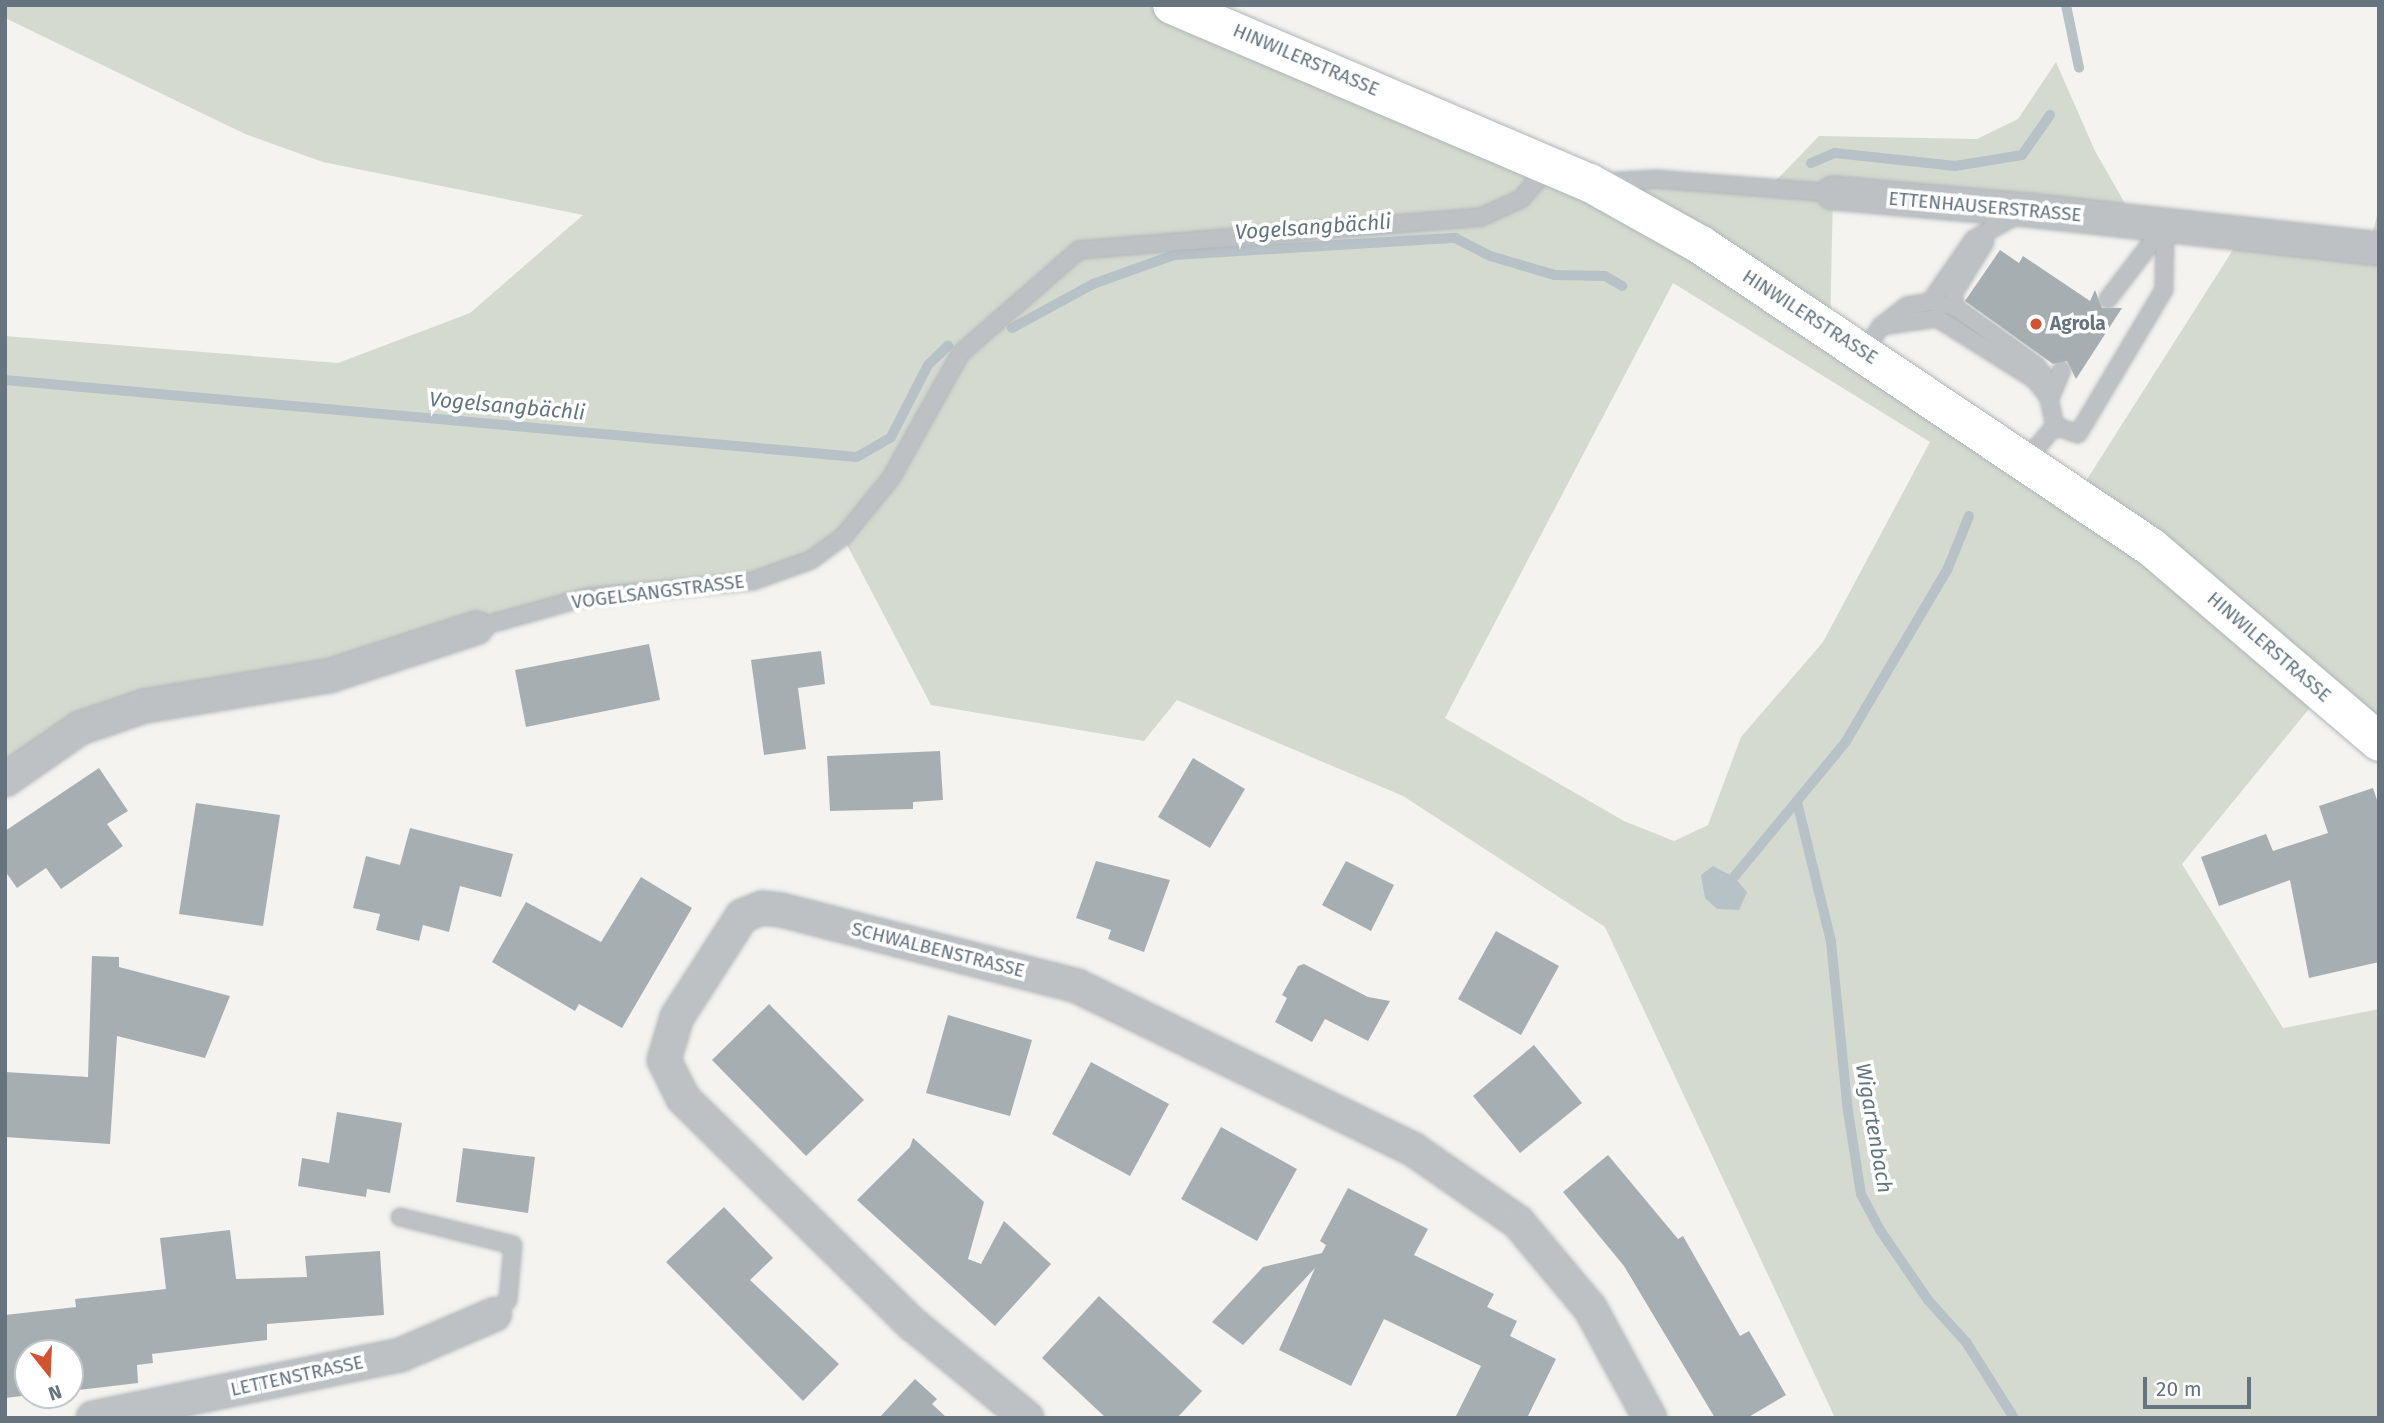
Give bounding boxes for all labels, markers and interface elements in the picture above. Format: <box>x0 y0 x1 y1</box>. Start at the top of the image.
street label: HINWILERSTRASSE <box>1229 19 1383 101</box>
street label: ETTENHAUSERSTRASSE <box>1888 187 2082 227</box>
water label: Vogelsangbächli <box>1234 209 1392 245</box>
street label: HINWILERSTRASSE <box>1738 265 1882 369</box>
place label: Agrola <box>2050 313 2106 335</box>
marker: Agrola <box>2028 316 2044 332</box>
water label: Vogelsangbächli <box>428 387 586 425</box>
street label: VOGELSANGSTRASSE <box>570 570 746 614</box>
street label: HINWILERSTRASSE <box>2202 587 2336 707</box>
street label: SCHWALBENSTRASSE <box>849 917 1027 983</box>
water label: Wigartenbach <box>1850 1061 1898 1195</box>
north arrow <box>14 1339 84 1409</box>
street label: LETTENSTRASSE <box>229 1351 365 1401</box>
scale bar <box>2146 1364 2254 1408</box>
text: 20 m <box>2156 1376 2202 1402</box>
text: N <box>45 1380 65 1405</box>

